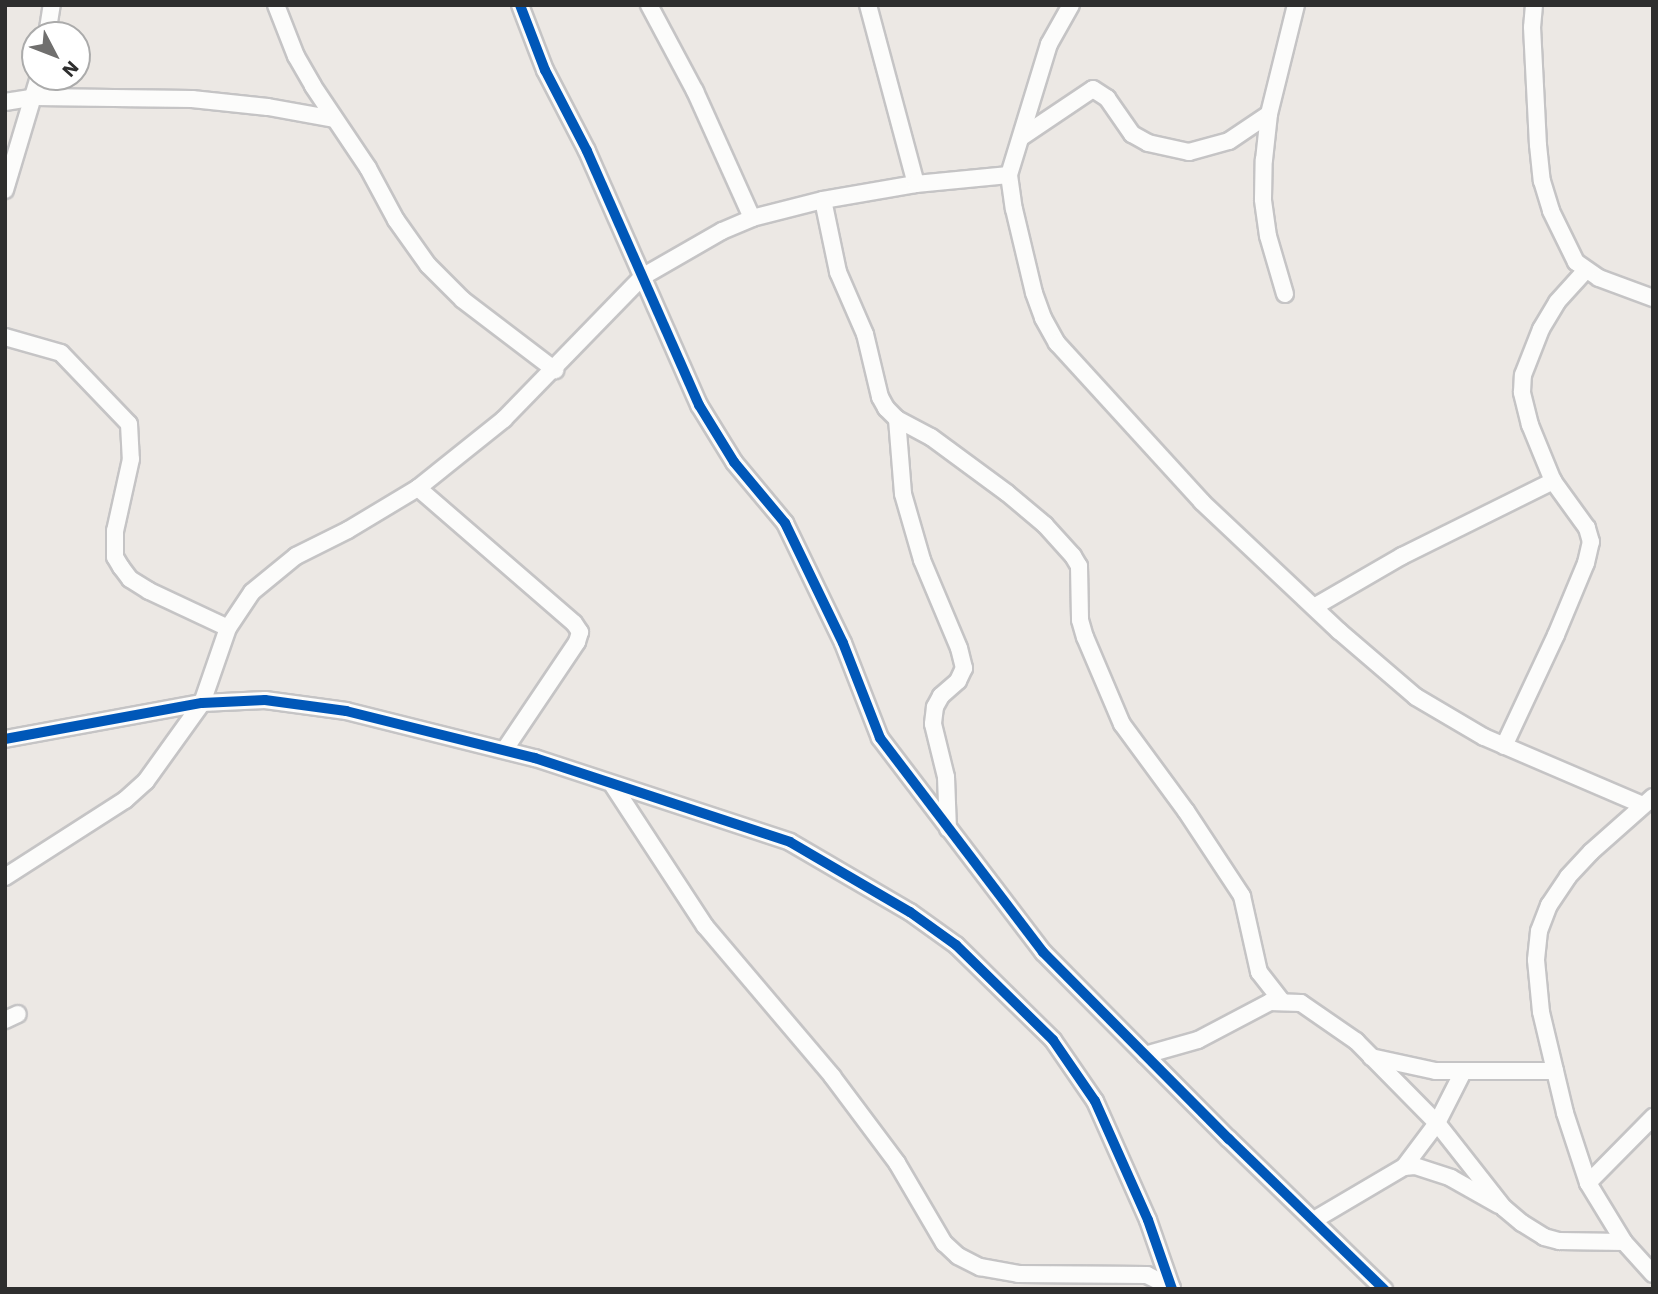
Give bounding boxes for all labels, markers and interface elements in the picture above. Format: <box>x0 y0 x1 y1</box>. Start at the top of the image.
north arrow <box>21 21 91 91</box>
text: N <box>57 56 84 82</box>

